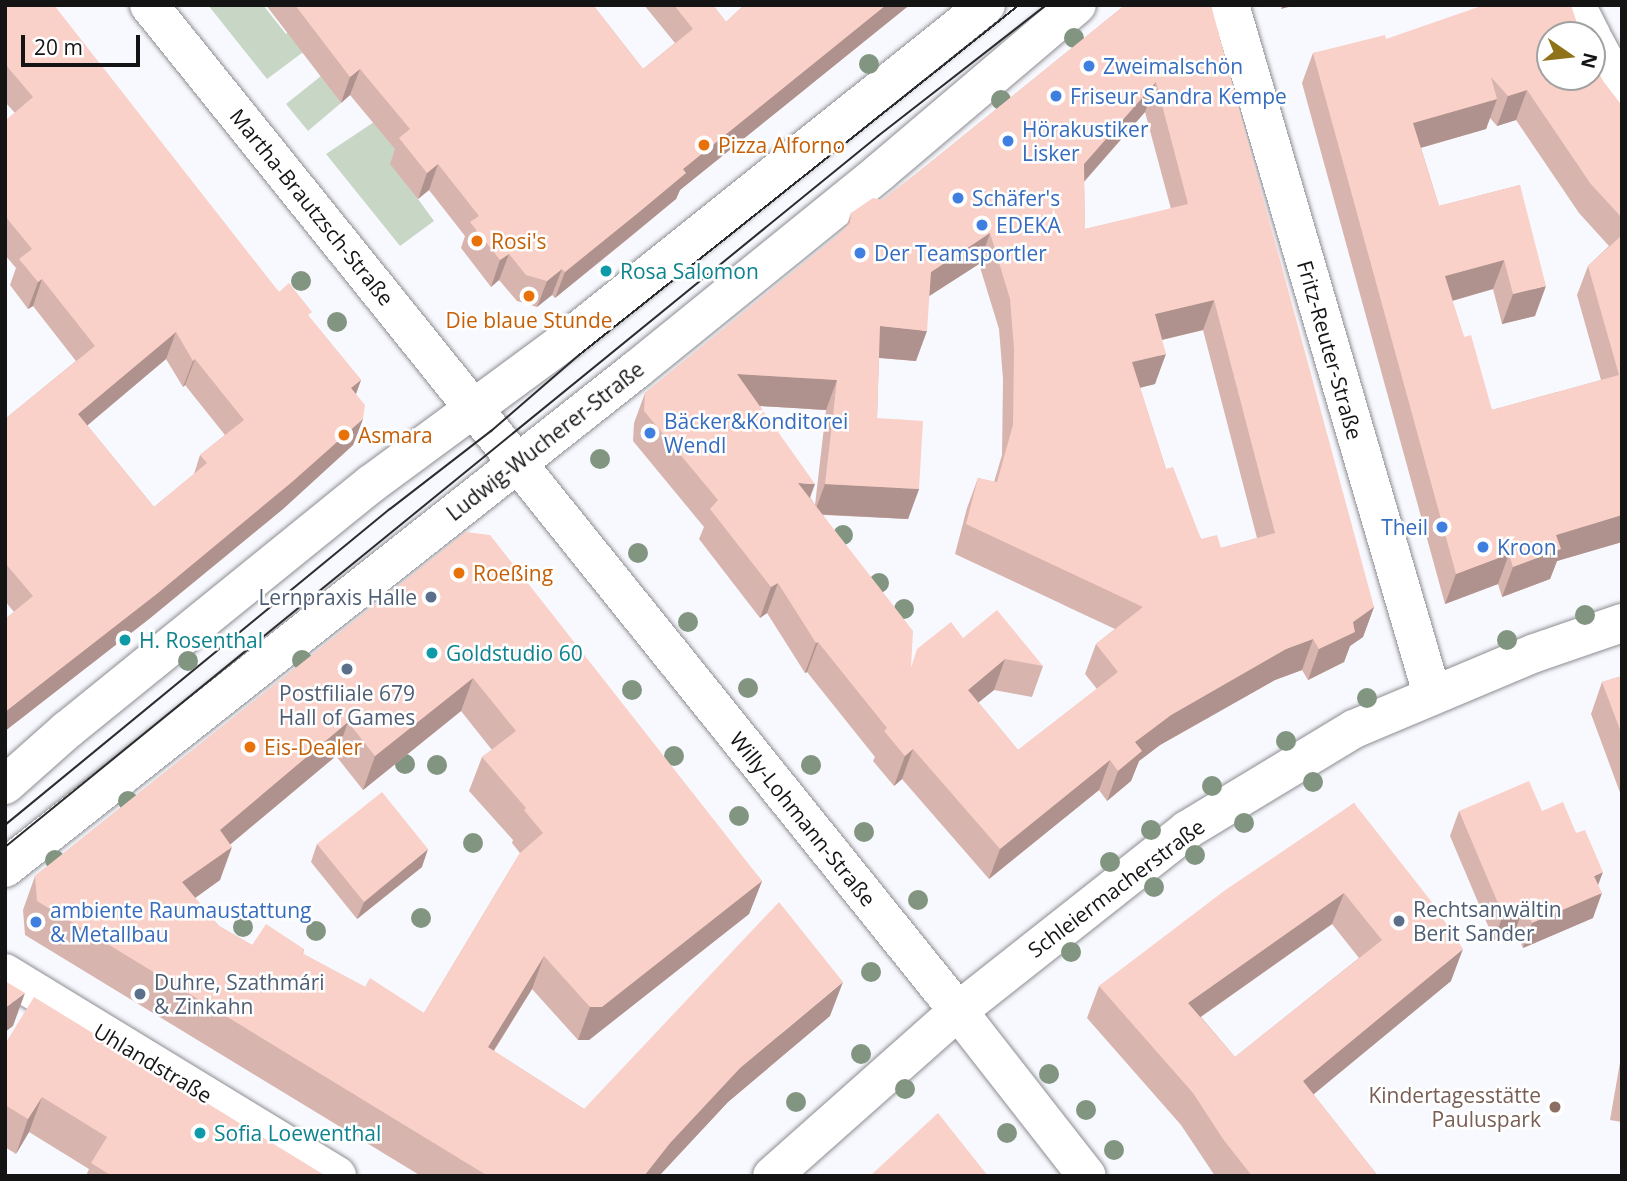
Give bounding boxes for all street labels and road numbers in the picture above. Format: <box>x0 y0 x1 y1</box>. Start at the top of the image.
street label: Martha-Brautzsch-Straße <box>225 104 399 310</box>
street label: Fritz-Reuter-Straße <box>1292 258 1368 442</box>
street label: Ludwig-Wucherer-Straße <box>441 356 649 526</box>
street label: Willy-Lohmann-Straße <box>725 727 881 911</box>
street label: Schleiermacherstraße <box>1023 813 1209 963</box>
street label: Uhlandstraße <box>89 1018 217 1108</box>

